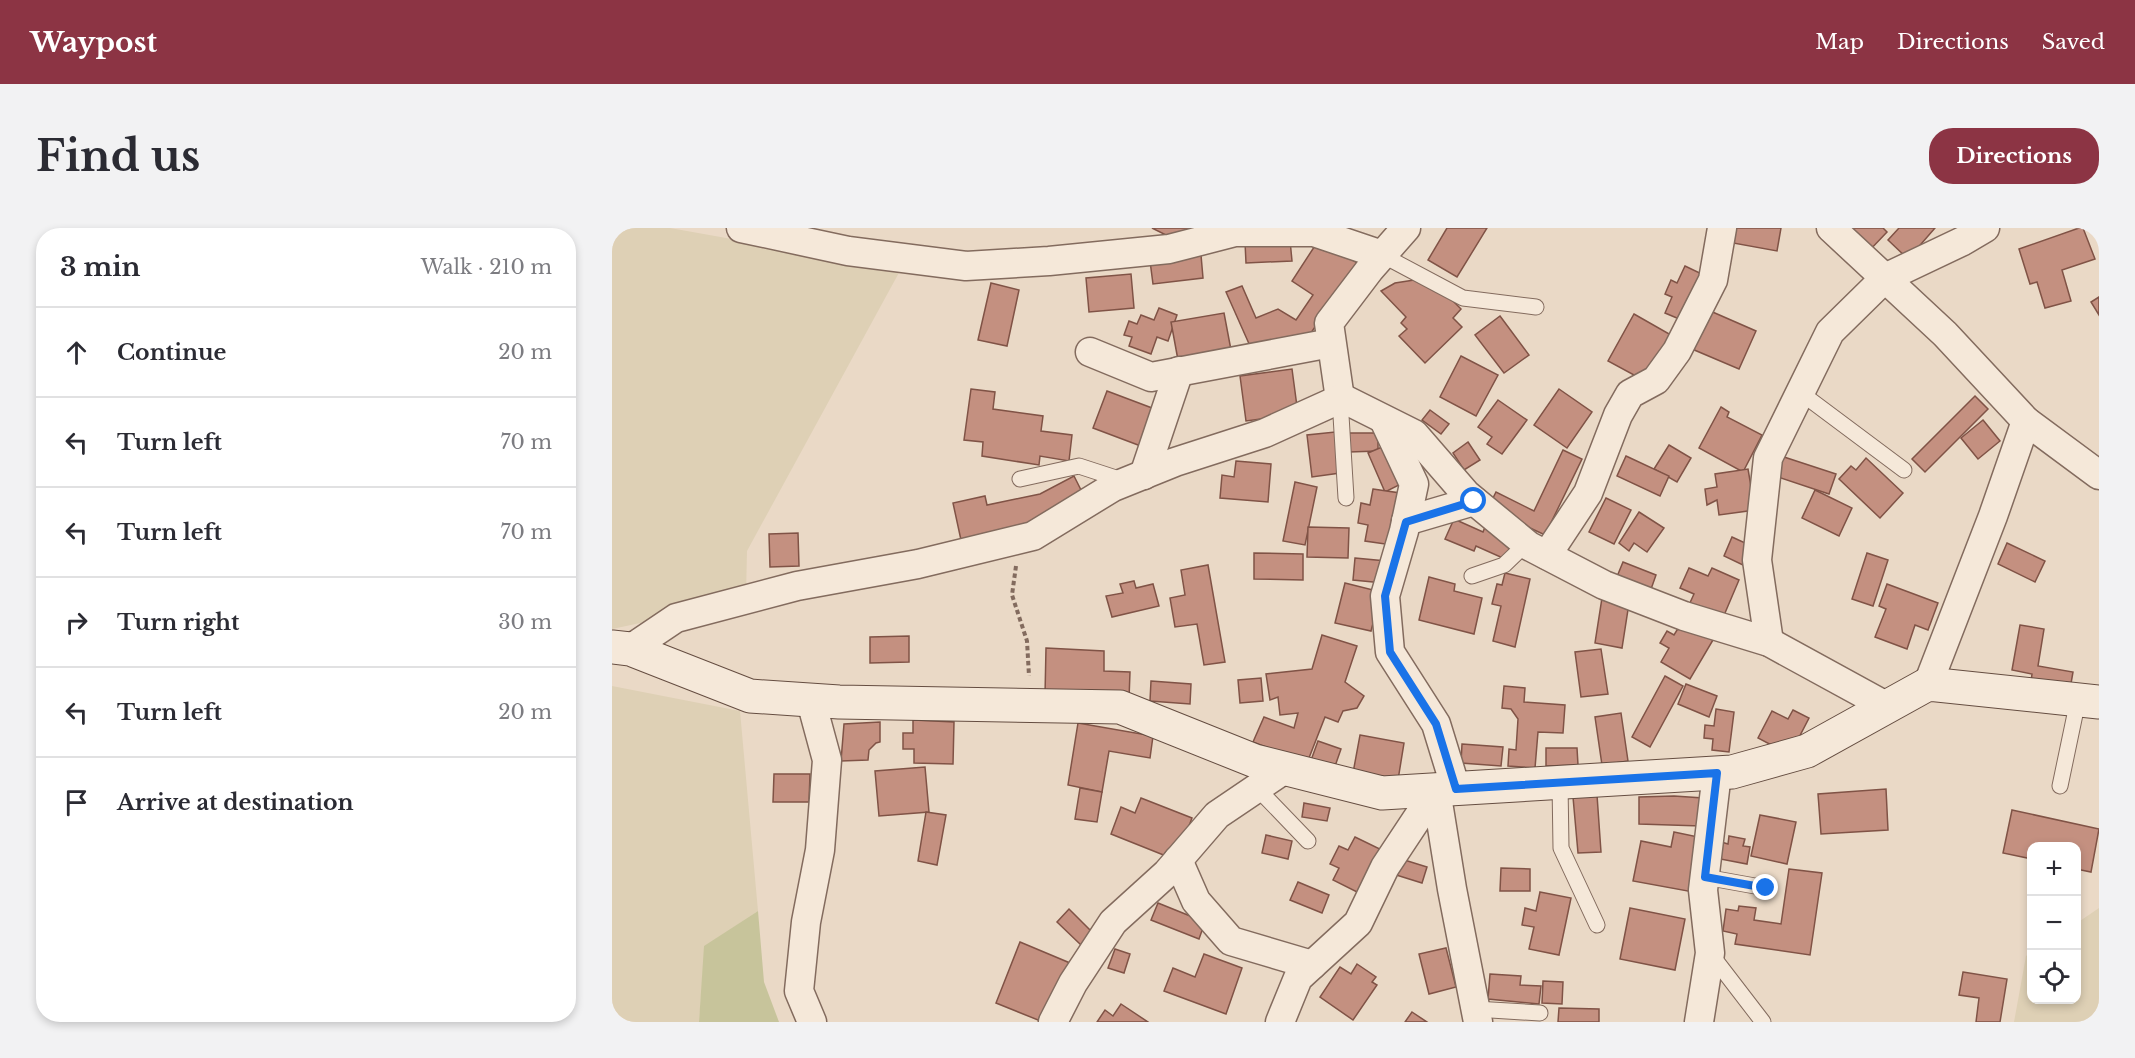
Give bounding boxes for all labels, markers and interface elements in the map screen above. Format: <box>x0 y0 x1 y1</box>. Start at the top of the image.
text: Waypost <box>30 25 157 60</box>
text: Map <box>1815 29 1864 55</box>
text: Directions <box>1897 29 2009 55</box>
text: Saved <box>2042 29 2105 55</box>
button: Directions <box>1929 128 2099 184</box>
text: Find us <box>36 130 200 182</box>
text: 3 min <box>60 251 141 283</box>
text: Walk · 210 m <box>421 255 552 279</box>
icon: ahead <box>60 336 93 369</box>
text: Continue <box>117 339 226 366</box>
text: 20 m <box>498 340 552 364</box>
icon: left <box>60 426 93 459</box>
text: Turn left <box>117 429 222 456</box>
text: 70 m <box>500 430 552 454</box>
route start <box>1460 487 1486 513</box>
icon: left <box>60 516 93 549</box>
text: Turn left <box>117 519 222 546</box>
text: 70 m <box>500 520 552 544</box>
icon: right <box>60 606 93 639</box>
text: Turn right <box>117 609 239 636</box>
text: 30 m <box>498 610 552 634</box>
icon: left <box>60 696 93 729</box>
text: Turn left <box>117 699 222 726</box>
text: 20 m <box>498 700 552 724</box>
icon: arrive <box>60 786 93 819</box>
text: Arrive at destination <box>117 789 354 816</box>
map controls <box>2027 842 2081 1004</box>
button: + <box>2027 842 2081 896</box>
route end <box>1752 874 1778 900</box>
button: − <box>2027 896 2081 950</box>
button: locate <box>2027 950 2081 1004</box>

